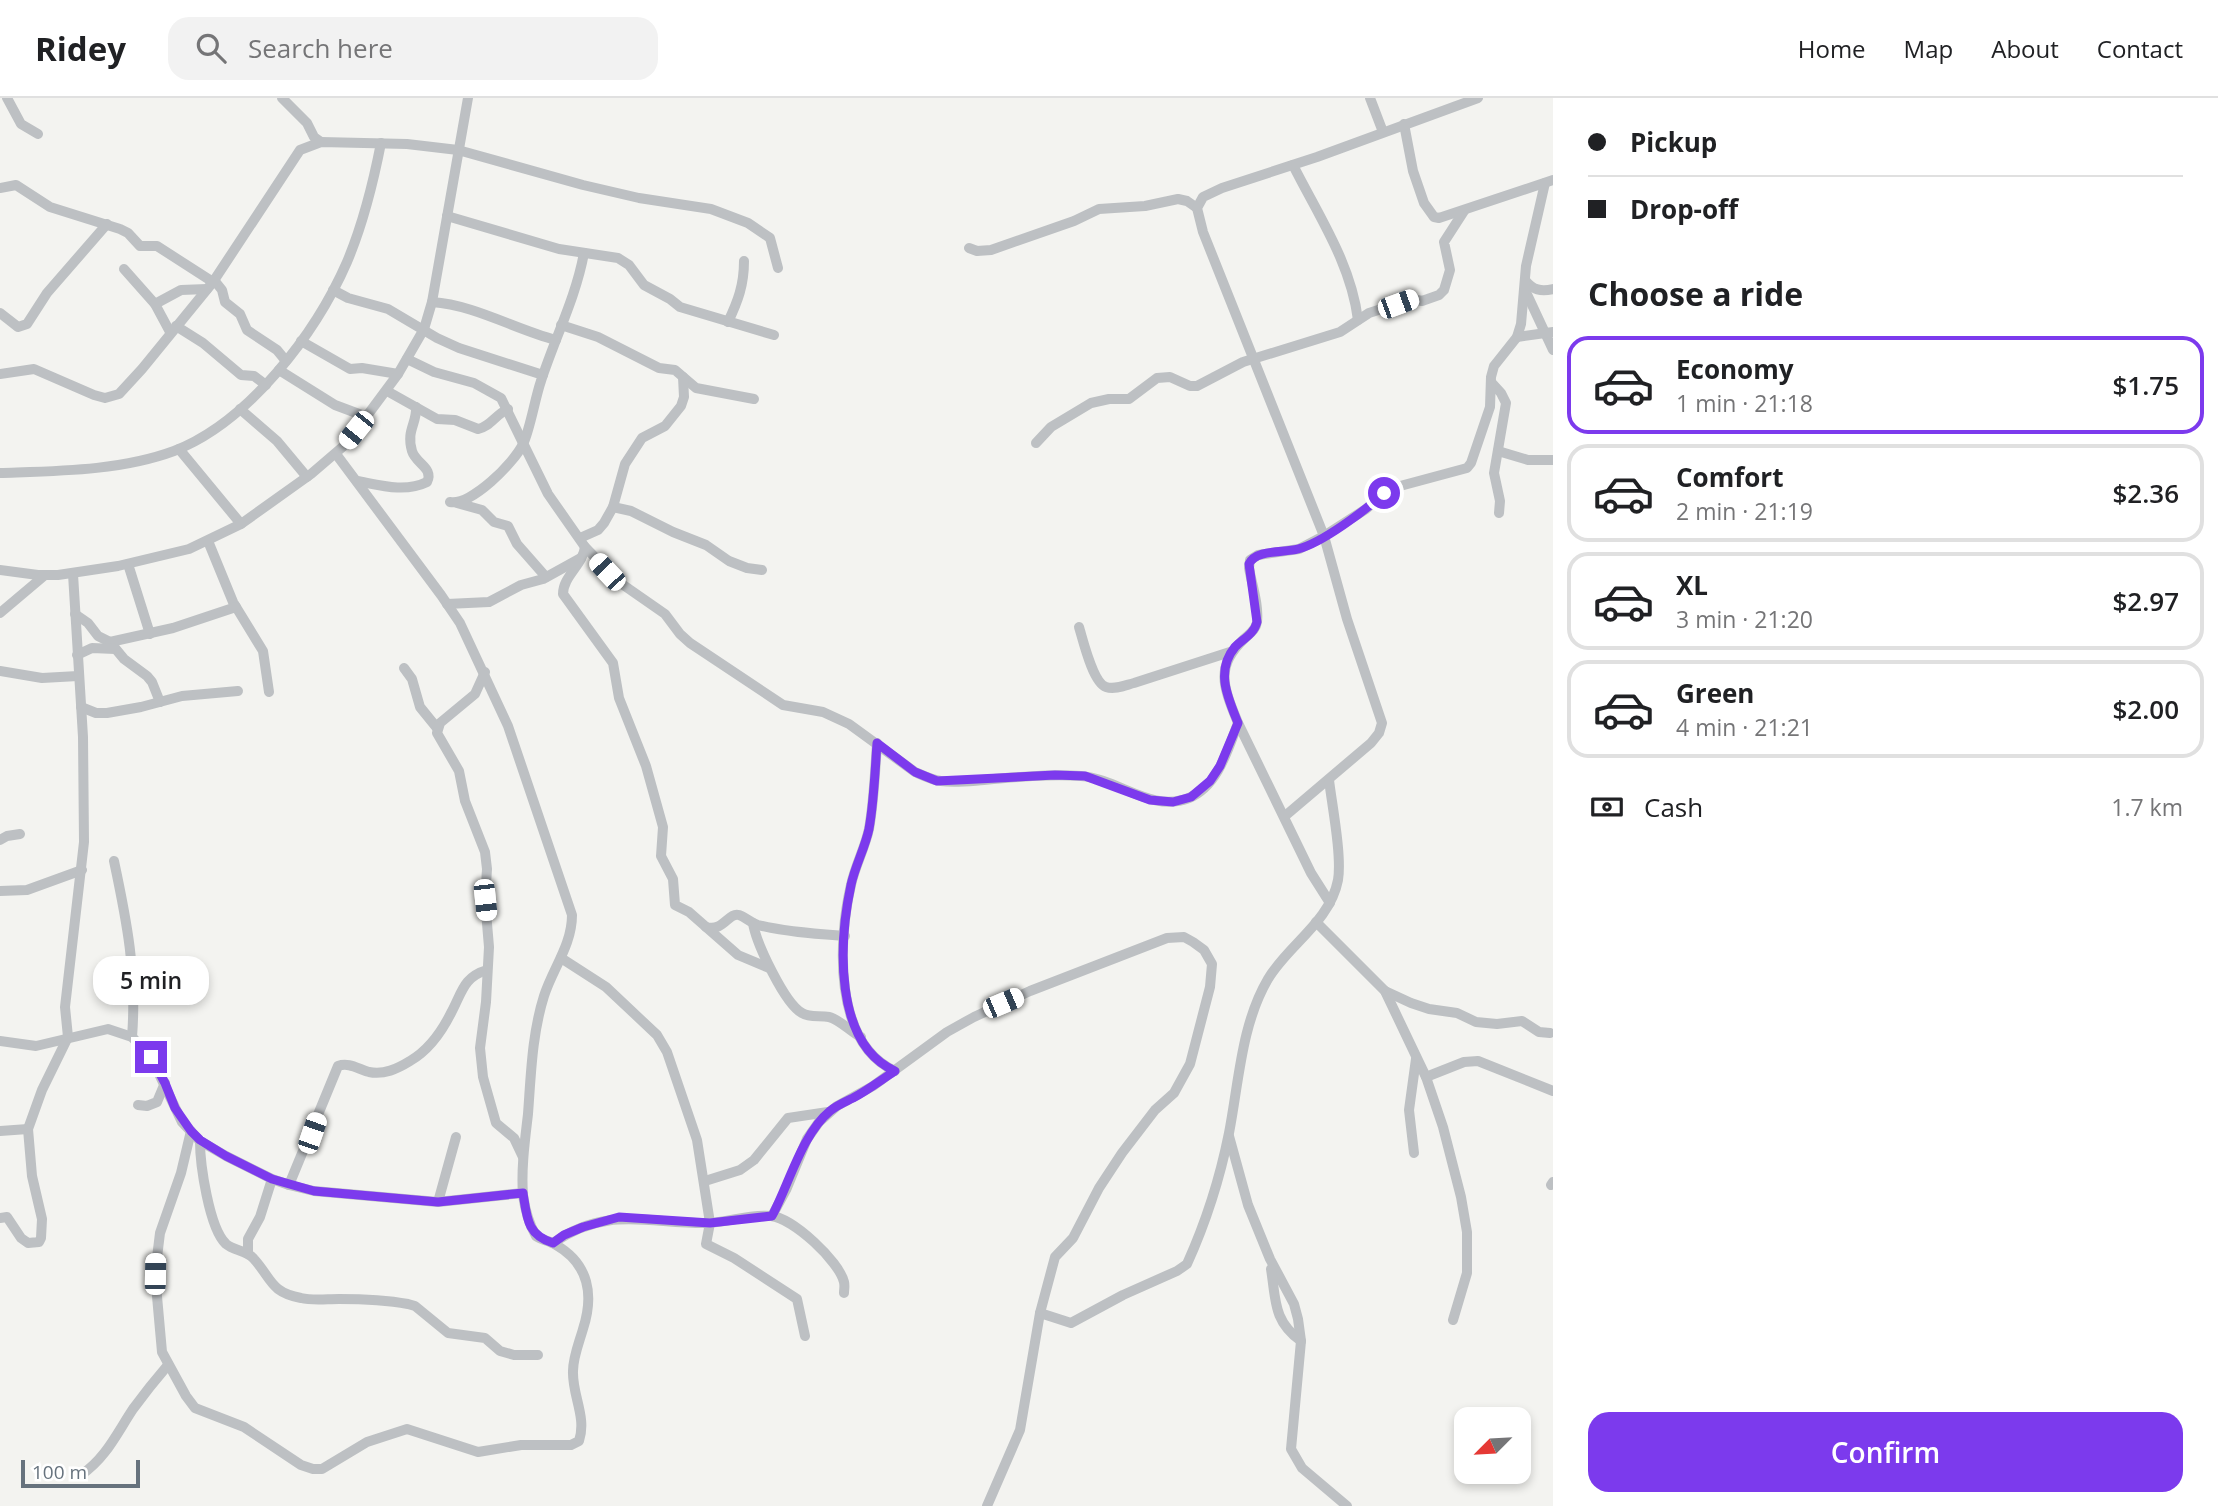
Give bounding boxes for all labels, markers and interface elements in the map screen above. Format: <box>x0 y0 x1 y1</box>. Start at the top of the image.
search box <box>168 17 658 80</box>
text: Ridey <box>35 26 126 71</box>
icon: search <box>192 29 230 67</box>
text: Search here <box>248 30 393 66</box>
text: Home <box>1798 32 1866 65</box>
text: Map <box>1904 32 1953 65</box>
text: About <box>1991 32 2059 65</box>
text: Contact <box>2097 32 2183 65</box>
text: Pickup <box>1630 124 1717 160</box>
text: Drop-off <box>1630 191 1738 227</box>
text: Choose a ride <box>1588 272 1803 315</box>
car <box>1375 287 1422 321</box>
text: Economy <box>1676 351 1794 387</box>
icon: car <box>1592 354 1655 417</box>
text: $1.75 <box>2112 367 2179 403</box>
text: 1 min · 21:18 <box>1676 387 1813 419</box>
car <box>335 407 378 453</box>
text: Comfort <box>1676 459 1783 495</box>
icon: car <box>1592 462 1655 525</box>
text: $2.36 <box>2112 475 2179 511</box>
route start <box>1368 477 1400 509</box>
text: 2 min · 21:19 <box>1676 495 1813 527</box>
car <box>585 549 630 595</box>
text: XL <box>1676 567 1708 603</box>
icon: car <box>1592 570 1655 633</box>
text: $2.97 <box>2112 583 2179 619</box>
text: 3 min · 21:20 <box>1676 603 1813 635</box>
text: Green <box>1676 675 1754 711</box>
icon: car <box>1592 678 1655 741</box>
text: $2.00 <box>2112 691 2179 727</box>
text: 4 min · 21:21 <box>1676 711 1813 743</box>
icon: cash <box>1588 788 1626 826</box>
text: Cash <box>1644 789 1703 825</box>
text: 1.7 km <box>2111 791 2183 823</box>
car <box>473 878 498 922</box>
callout: 5 min <box>93 956 209 1004</box>
text: 5 min <box>120 964 182 996</box>
car <box>980 985 1027 1021</box>
route end <box>135 1041 167 1073</box>
car <box>296 1110 329 1156</box>
car <box>145 1253 166 1295</box>
north arrow <box>1454 1407 1531 1484</box>
map controls <box>1454 1407 1531 1484</box>
button: Confirm <box>1588 1412 2183 1492</box>
scale bar <box>21 1457 140 1489</box>
text: 100 m <box>32 1459 87 1485</box>

